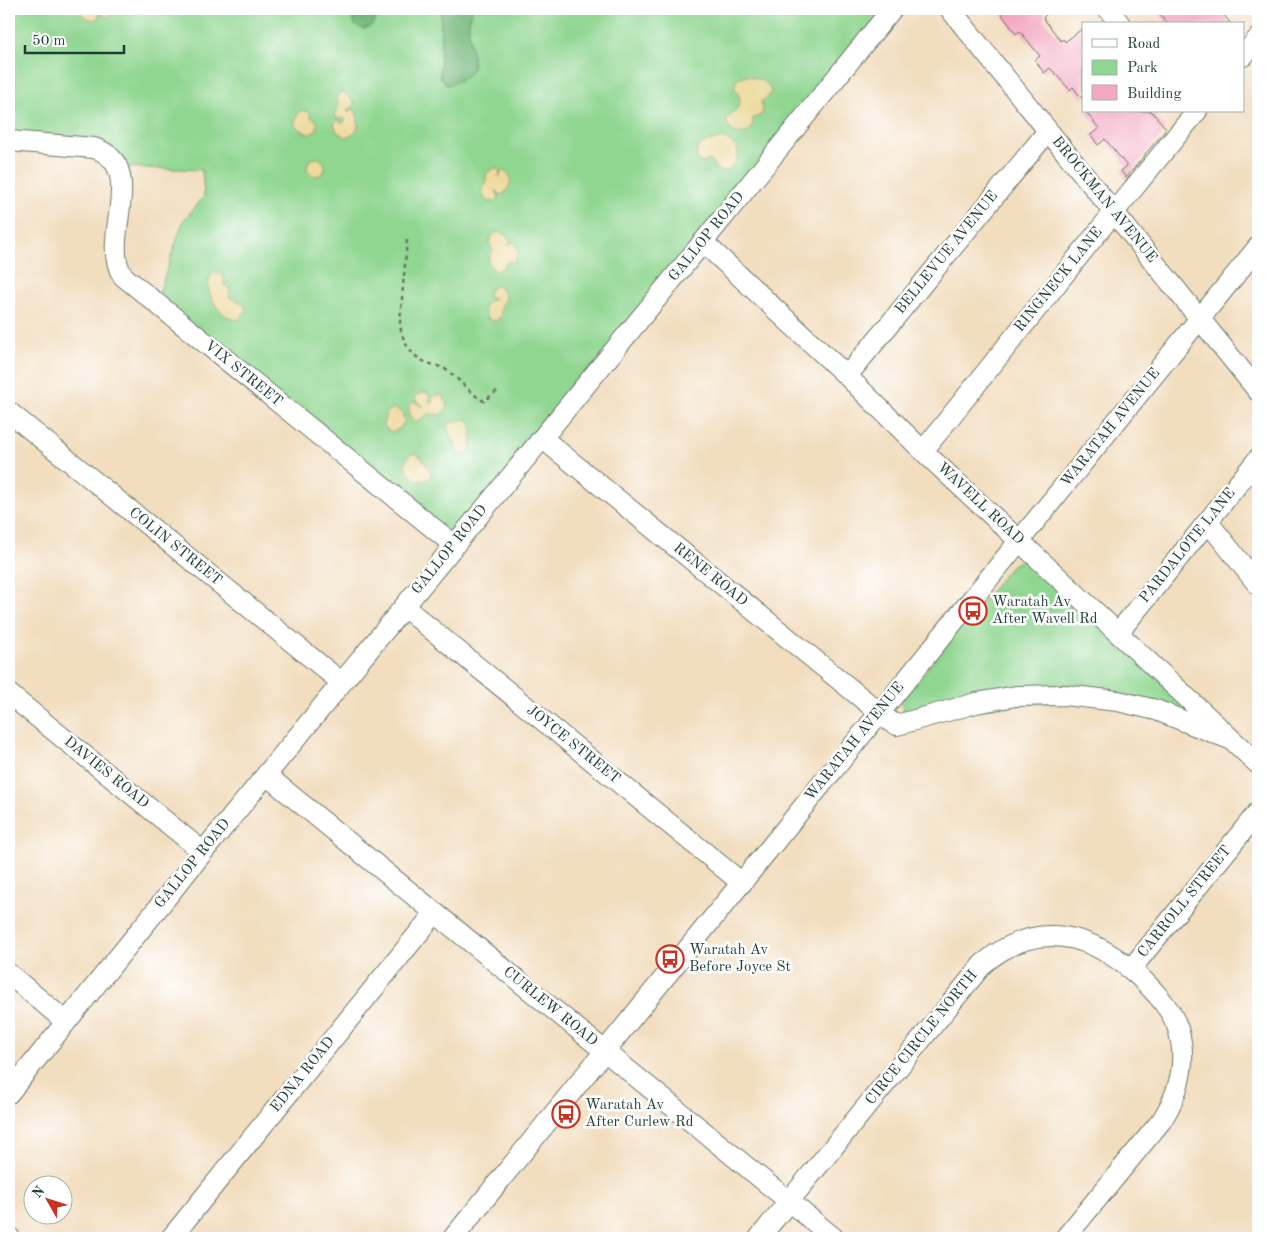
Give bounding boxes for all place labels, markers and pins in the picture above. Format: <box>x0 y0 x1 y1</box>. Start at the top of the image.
place label: Waratah Av After Wavell Rd <box>992 595 1098 627</box>
bus stop icon: Waratah Av After Wavell Rd <box>958 596 988 626</box>
place label: Waratah Av Before Joyce St <box>689 943 791 975</box>
bus stop icon: Waratah Av Before Joyce St <box>655 944 685 974</box>
place label: Waratah Av After Curlew Rd <box>585 1098 694 1130</box>
bus stop icon: Waratah Av After Curlew Rd <box>551 1099 581 1129</box>

